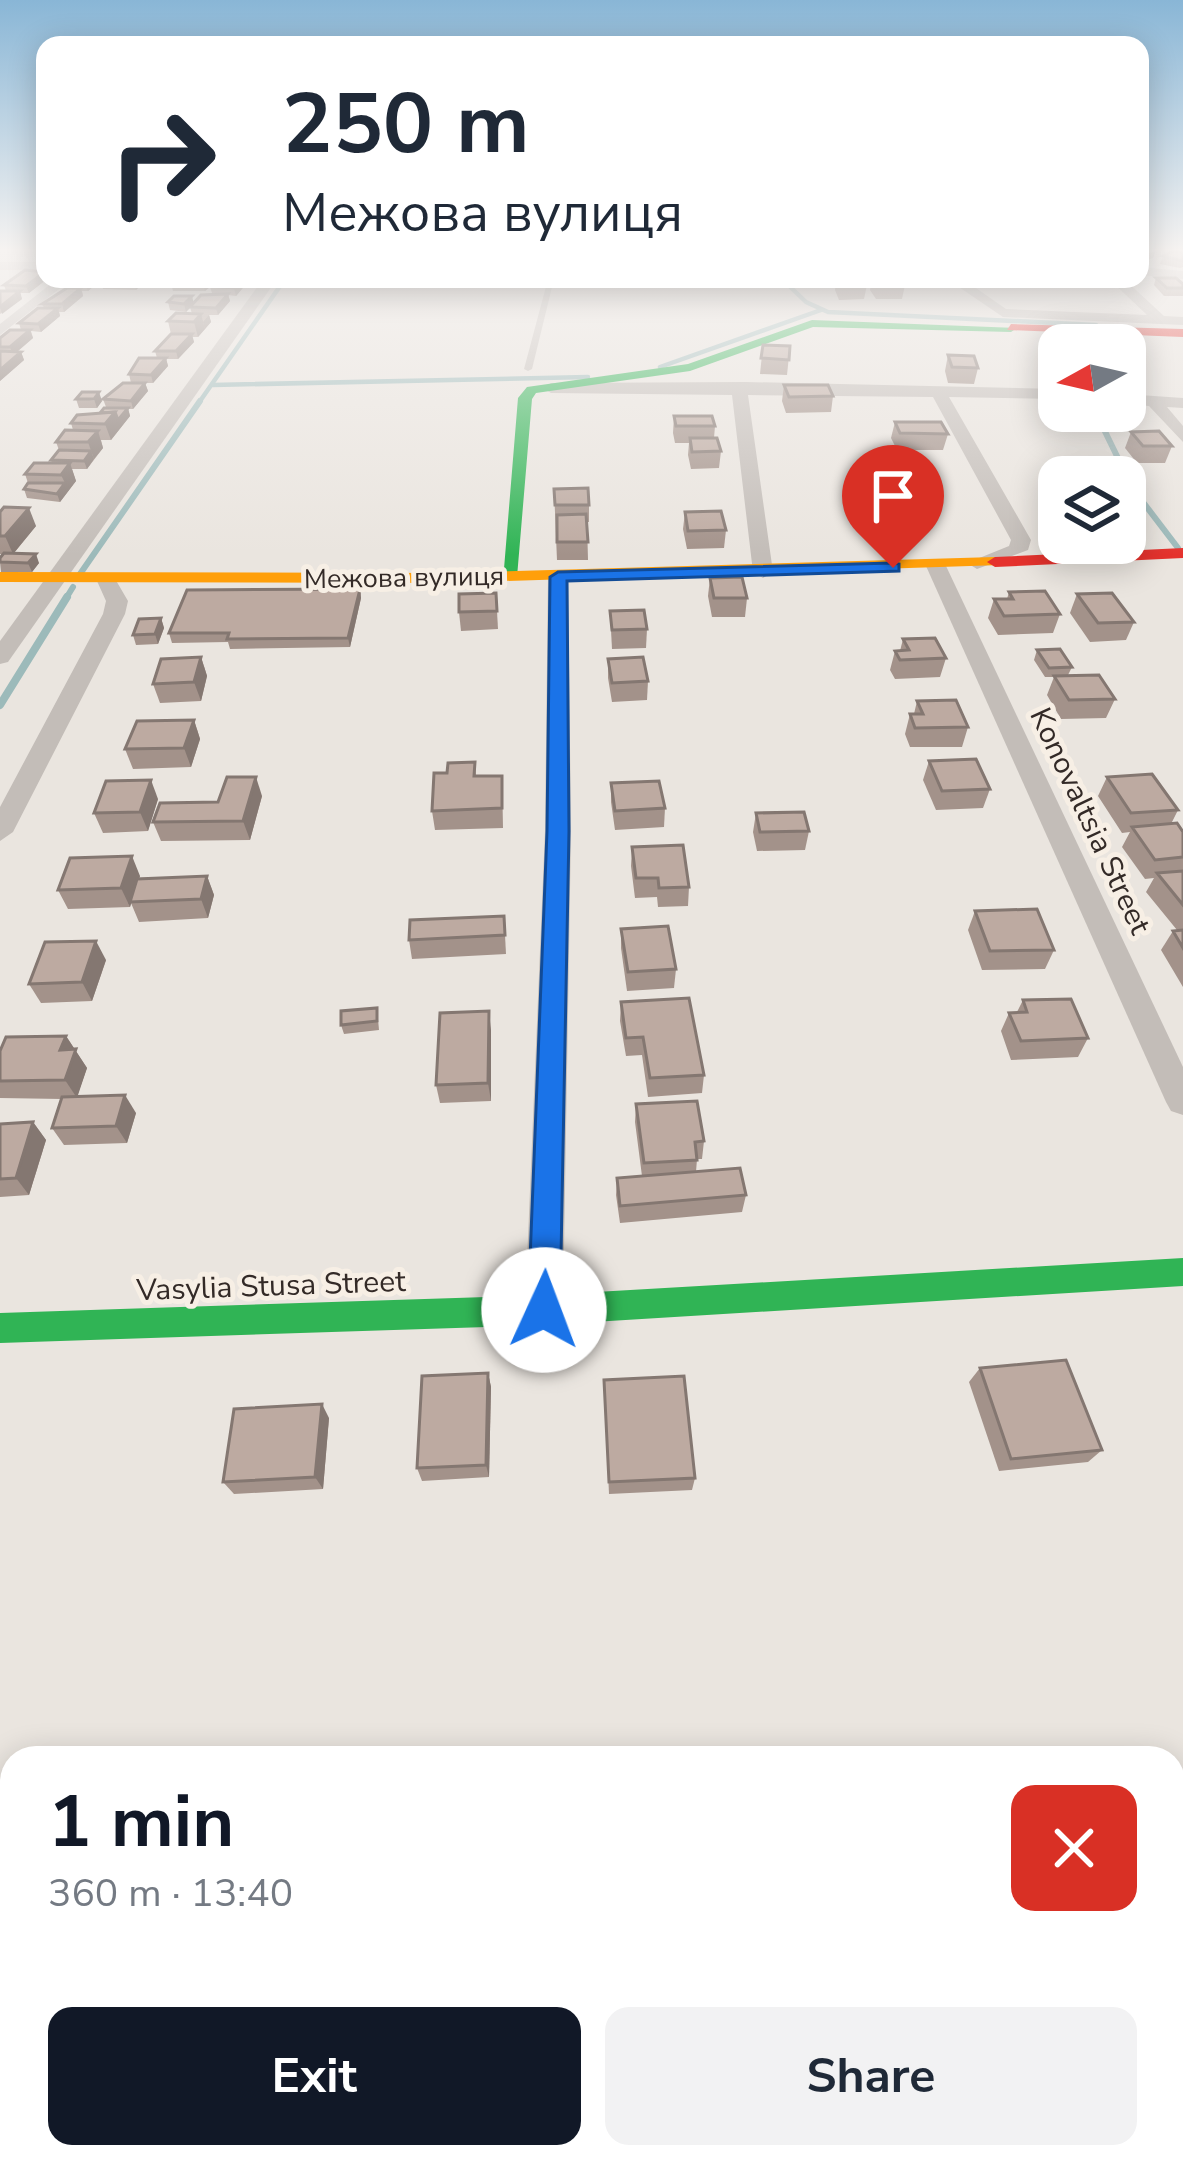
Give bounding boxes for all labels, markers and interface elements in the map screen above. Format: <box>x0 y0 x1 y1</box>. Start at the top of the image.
text: 250 m <box>282 67 530 182</box>
icon: right <box>84 84 240 240</box>
text: Межова вулиця <box>282 176 683 250</box>
north arrow <box>1038 324 1146 432</box>
map controls <box>1038 324 1146 564</box>
pin <box>842 445 944 568</box>
button: layers <box>1038 456 1146 564</box>
icon: arrive <box>860 463 926 529</box>
street label: Межова вулиця <box>303 558 505 598</box>
street label: Konovaltsia Street <box>1020 701 1161 941</box>
position arrow <box>481 1247 607 1373</box>
street label: Vasylia Stusa Street <box>135 1261 407 1311</box>
text: 1 min <box>48 1773 234 1871</box>
button: close <box>1011 1785 1137 1911</box>
text: 360 m · 13:40 <box>48 1867 293 1920</box>
button: Exit <box>48 2007 581 2145</box>
button: Share <box>605 2007 1137 2145</box>

